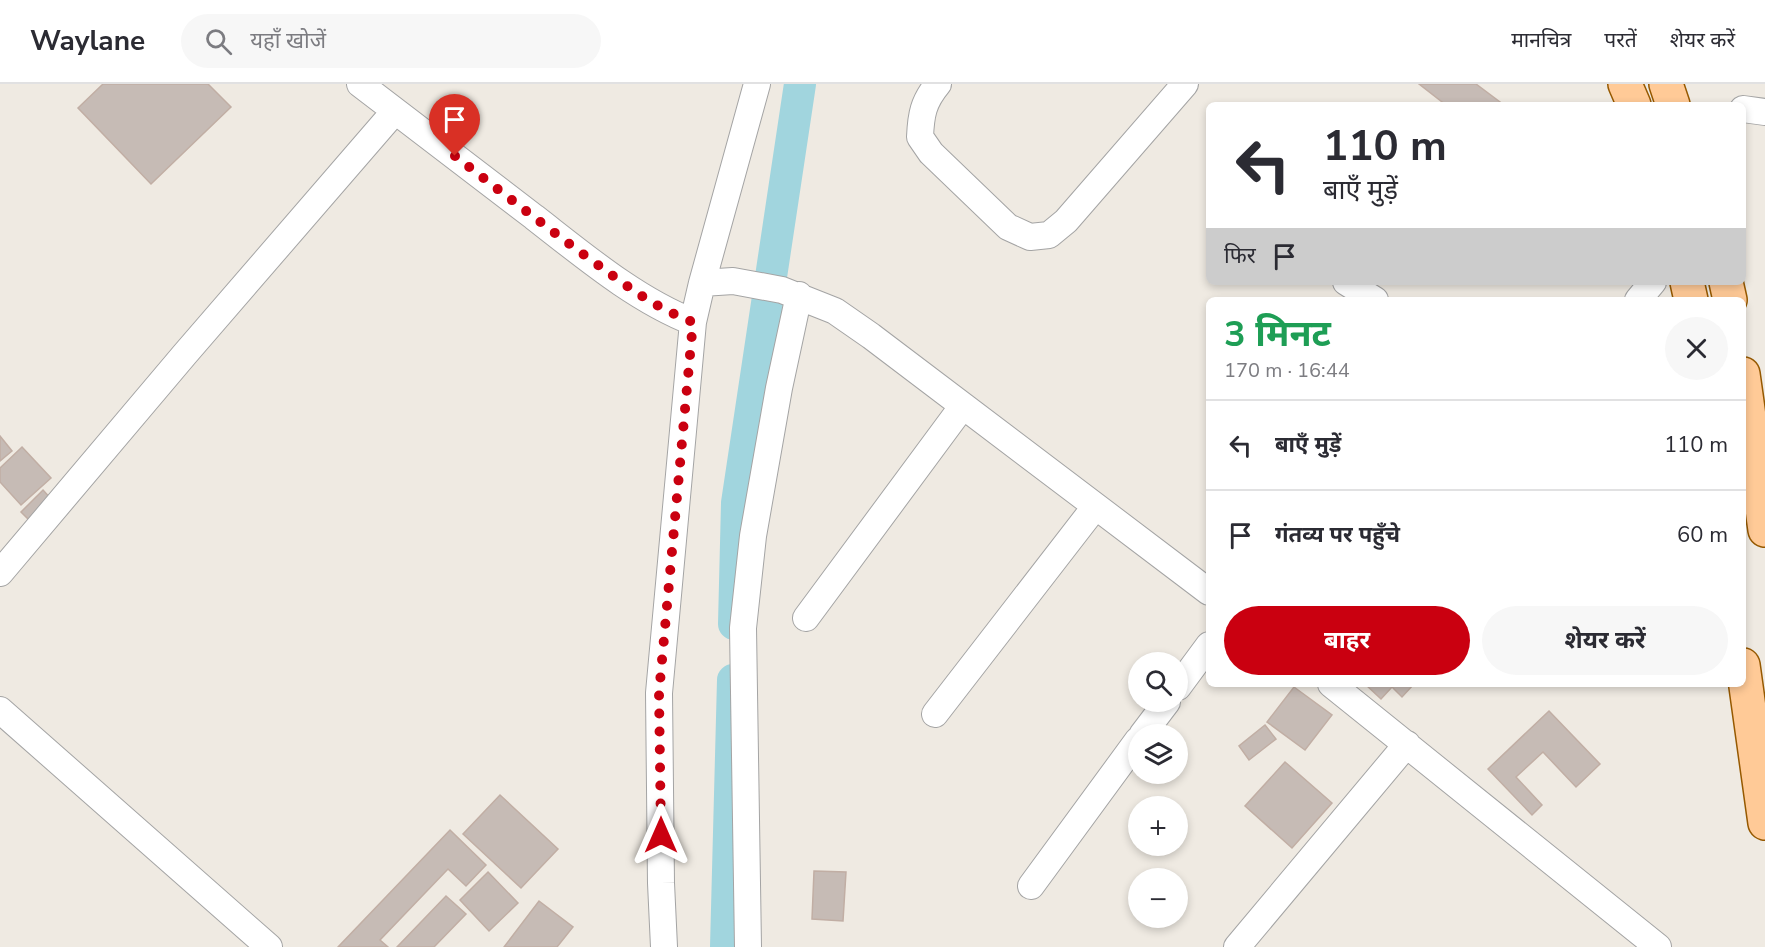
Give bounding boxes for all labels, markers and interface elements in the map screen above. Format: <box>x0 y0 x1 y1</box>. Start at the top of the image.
search box <box>181 14 601 68</box>
text: Waylane <box>30 22 145 60</box>
icon: search <box>202 25 235 58</box>
text: यहाँ खोजें <box>250 26 326 56</box>
text: मानचित्र <box>1511 26 1571 54</box>
text: परतें <box>1604 26 1637 54</box>
text: शेयर करें <box>1670 26 1735 54</box>
pin <box>429 94 480 156</box>
icon: arrive <box>438 103 471 136</box>
text: 110 m <box>1323 118 1447 175</box>
icon: left <box>1224 126 1302 204</box>
text: बाएँ मुड़ें <box>1323 172 1398 209</box>
icon: arrive <box>1268 240 1301 273</box>
text: फिर <box>1224 241 1256 271</box>
text: 3 मिनट <box>1224 310 1331 359</box>
button: close <box>1665 317 1728 380</box>
text: 170 m · 16:44 <box>1224 357 1350 384</box>
icon: left <box>1224 429 1257 462</box>
text: बाएँ मुड़ें <box>1275 430 1341 460</box>
text: 110 m <box>1664 430 1728 460</box>
icon: arrive <box>1224 519 1257 552</box>
text: गंतव्य पर पहुँचे <box>1275 520 1400 550</box>
text: 60 m <box>1677 520 1728 550</box>
button: बाहर <box>1224 606 1470 675</box>
button: शेयर करें <box>1482 606 1728 675</box>
map controls <box>1128 652 1188 928</box>
button: search <box>1128 652 1188 712</box>
button: layers <box>1128 724 1188 784</box>
button: + <box>1128 796 1188 856</box>
position arrow <box>629 803 693 867</box>
button: − <box>1128 868 1188 928</box>

